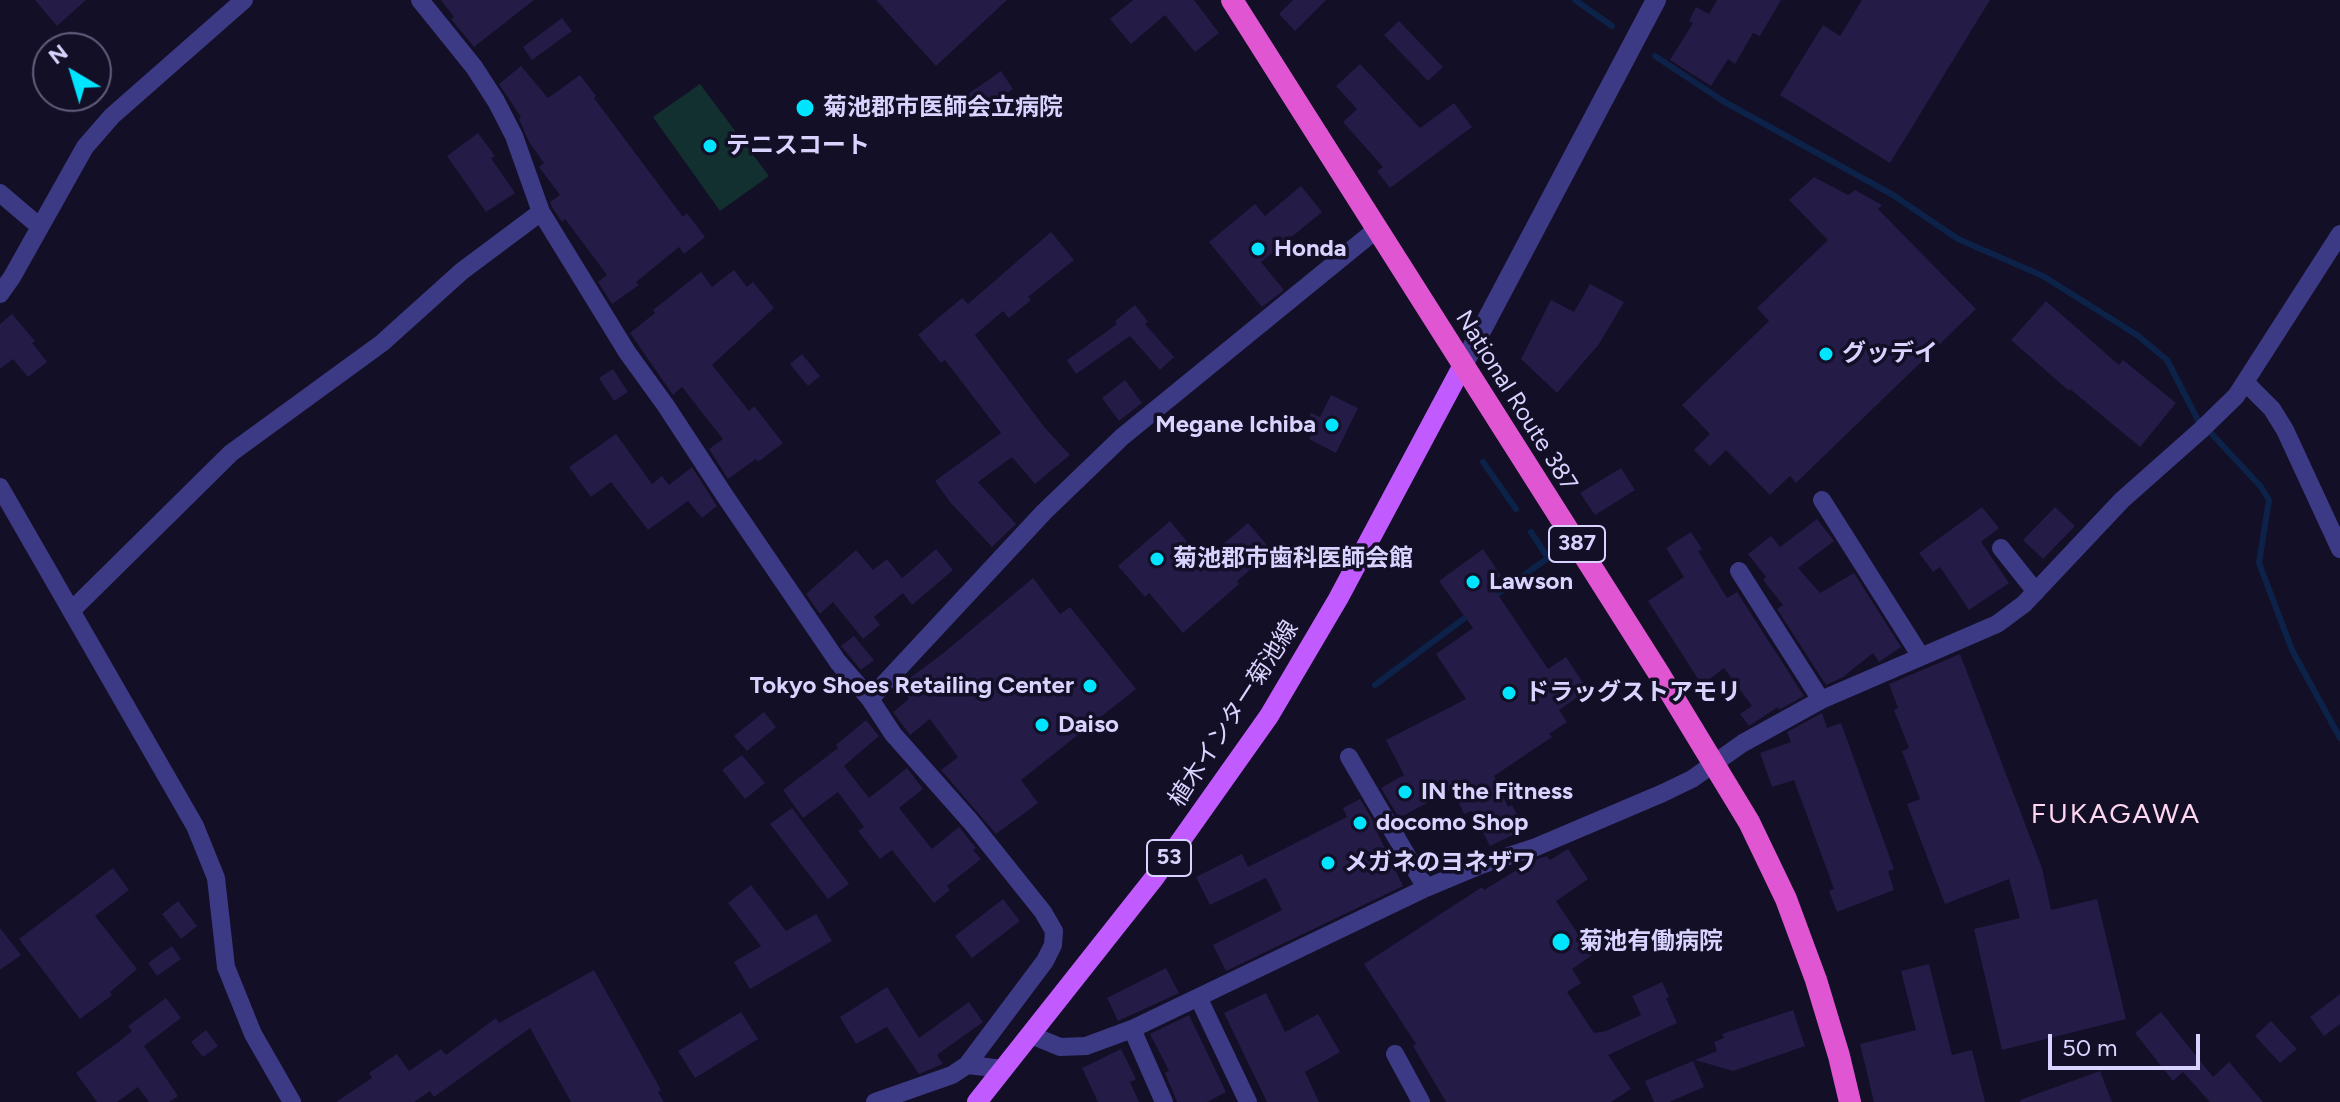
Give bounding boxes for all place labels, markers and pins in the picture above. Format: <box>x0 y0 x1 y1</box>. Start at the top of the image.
place label: 菊池郡市医師会立病院 <box>823 94 1063 122</box>
marker: 菊池郡市医師会立病院 <box>794 97 816 119</box>
place label: テニスコート <box>726 132 870 160</box>
marker: テニスコート <box>701 137 719 155</box>
place label: Honda <box>1274 235 1347 263</box>
marker: Honda <box>1249 240 1267 258</box>
place label: グッデイ <box>1842 340 1938 368</box>
marker: グッデイ <box>1817 345 1835 363</box>
place label: Megane Ichiba <box>1155 411 1316 439</box>
marker: Megane Ichiba <box>1323 416 1341 434</box>
place label: 菊池郡市歯科医師会館 <box>1173 545 1413 573</box>
marker: 菊池郡市歯科医師会館 <box>1148 550 1166 568</box>
place label: Lawson <box>1489 568 1573 596</box>
marker: Lawson <box>1464 573 1482 591</box>
place label: Tokyo Shoes Retailing Center <box>750 672 1074 700</box>
marker: Tokyo Shoes Retailing Center <box>1081 677 1099 695</box>
place label: ドラッグストアモリ <box>1525 679 1741 707</box>
marker: ドラッグストアモリ <box>1500 684 1518 702</box>
place label: Daiso <box>1058 711 1119 739</box>
marker: Daiso <box>1033 716 1051 734</box>
place label: IN the Fitness <box>1421 778 1573 806</box>
marker: IN the Fitness <box>1396 783 1414 801</box>
place label: docomo Shop <box>1376 809 1528 837</box>
marker: docomo Shop <box>1351 814 1369 832</box>
place label: メガネのヨネザワ <box>1344 849 1536 877</box>
marker: メガネのヨネザワ <box>1319 854 1337 872</box>
place label: 菊池有働病院 <box>1579 928 1723 956</box>
marker: 菊池有働病院 <box>1550 931 1572 953</box>

